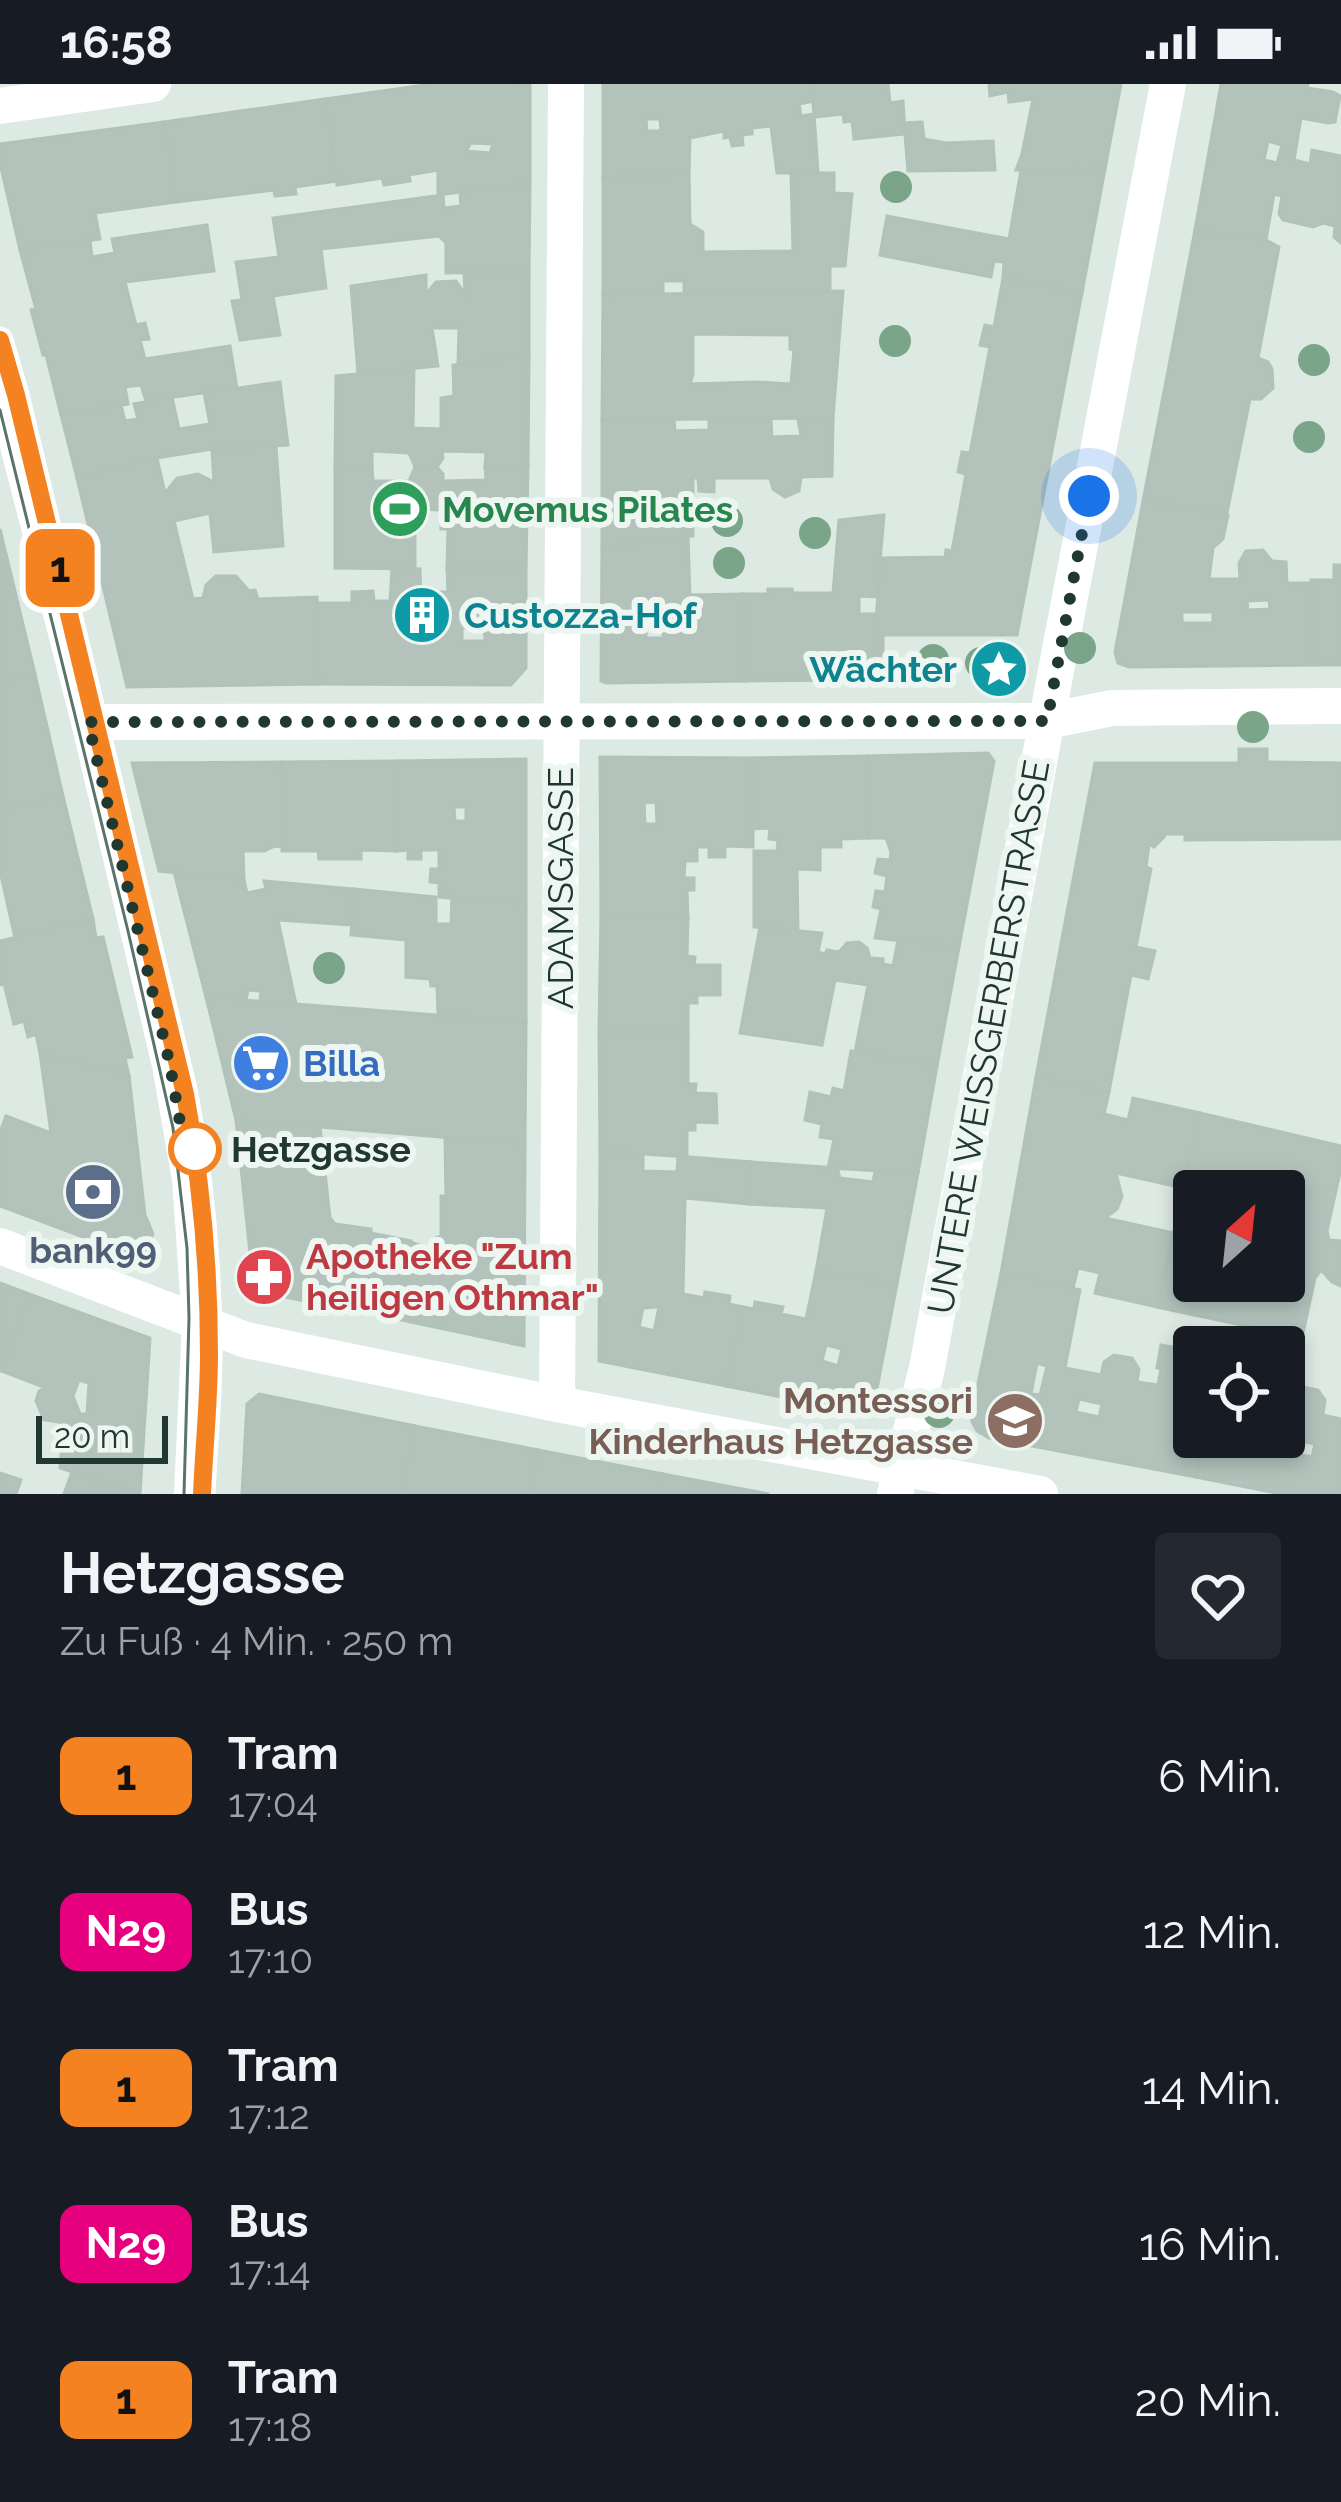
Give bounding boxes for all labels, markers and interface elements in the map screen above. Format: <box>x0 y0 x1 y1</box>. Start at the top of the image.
text: 16:58 <box>60 16 173 69</box>
your location <box>1059 466 1119 526</box>
sports icon: Movemus Pilates <box>369 478 431 540</box>
place label: Movemus Pilates <box>442 488 733 530</box>
line badge: 1 <box>21 529 99 607</box>
text: 1 <box>50 543 70 592</box>
building icon: Custozza-Hof <box>391 584 453 646</box>
place label: Custozza-Hof <box>464 594 698 636</box>
place icon: Wächter <box>968 638 1030 700</box>
place label: Wächter <box>809 648 957 690</box>
street label: UNTERE WEISSGERBERSTRASSE <box>919 757 1057 1317</box>
street label: ADAMSGASSE <box>539 767 581 1009</box>
supermarket icon: Billa <box>230 1032 292 1094</box>
place label: Billa <box>303 1042 380 1084</box>
marker: Hetzgasse <box>170 1124 220 1174</box>
place label: Hetzgasse <box>231 1128 411 1170</box>
bank icon: bank99 <box>62 1161 124 1223</box>
north arrow <box>1173 1170 1305 1302</box>
map controls <box>1173 1170 1305 1458</box>
place label: bank99 <box>29 1229 157 1271</box>
place label: Apotheke "Zum heiligen Othmar" <box>306 1235 599 1318</box>
pharmacy icon: Apotheke "Zum heiligen Othmar" <box>233 1246 295 1308</box>
button: locate <box>1173 1326 1305 1458</box>
place label: Montessori Kinderhaus Hetzgasse <box>588 1379 973 1462</box>
school or university icon: Montessori Kinderhaus Hetzgasse <box>984 1390 1046 1452</box>
scale bar <box>36 1410 168 1463</box>
text: 20 m <box>54 1417 130 1456</box>
button: heart <box>1155 1533 1281 1659</box>
text: Hetzgasse <box>60 1539 345 1606</box>
text: Zu Fuß · 4 Min. · 250 m <box>60 1618 453 1664</box>
text: Tram <box>228 1727 339 1780</box>
text: 6 Min. <box>1158 1750 1281 1803</box>
text: 1 <box>116 1751 136 1800</box>
text: 17:04 <box>228 1780 318 1826</box>
text: Bus <box>228 1883 309 1936</box>
text: 12 Min. <box>1143 1906 1281 1959</box>
text: N29 <box>86 1907 166 1956</box>
text: 17:10 <box>228 1936 313 1982</box>
text: Tram <box>228 2039 339 2092</box>
text: 14 Min. <box>1142 2062 1281 2115</box>
text: 1 <box>116 2063 136 2112</box>
text: 17:12 <box>228 2092 310 2138</box>
text: Bus <box>228 2195 309 2248</box>
text: 16 Min. <box>1139 2218 1281 2271</box>
text: N29 <box>86 2219 166 2268</box>
text: 17:14 <box>228 2248 311 2294</box>
text: Tram <box>228 2351 339 2404</box>
text: 20 Min. <box>1135 2374 1281 2427</box>
text: 1 <box>116 2375 136 2424</box>
text: 17:18 <box>228 2404 313 2450</box>

